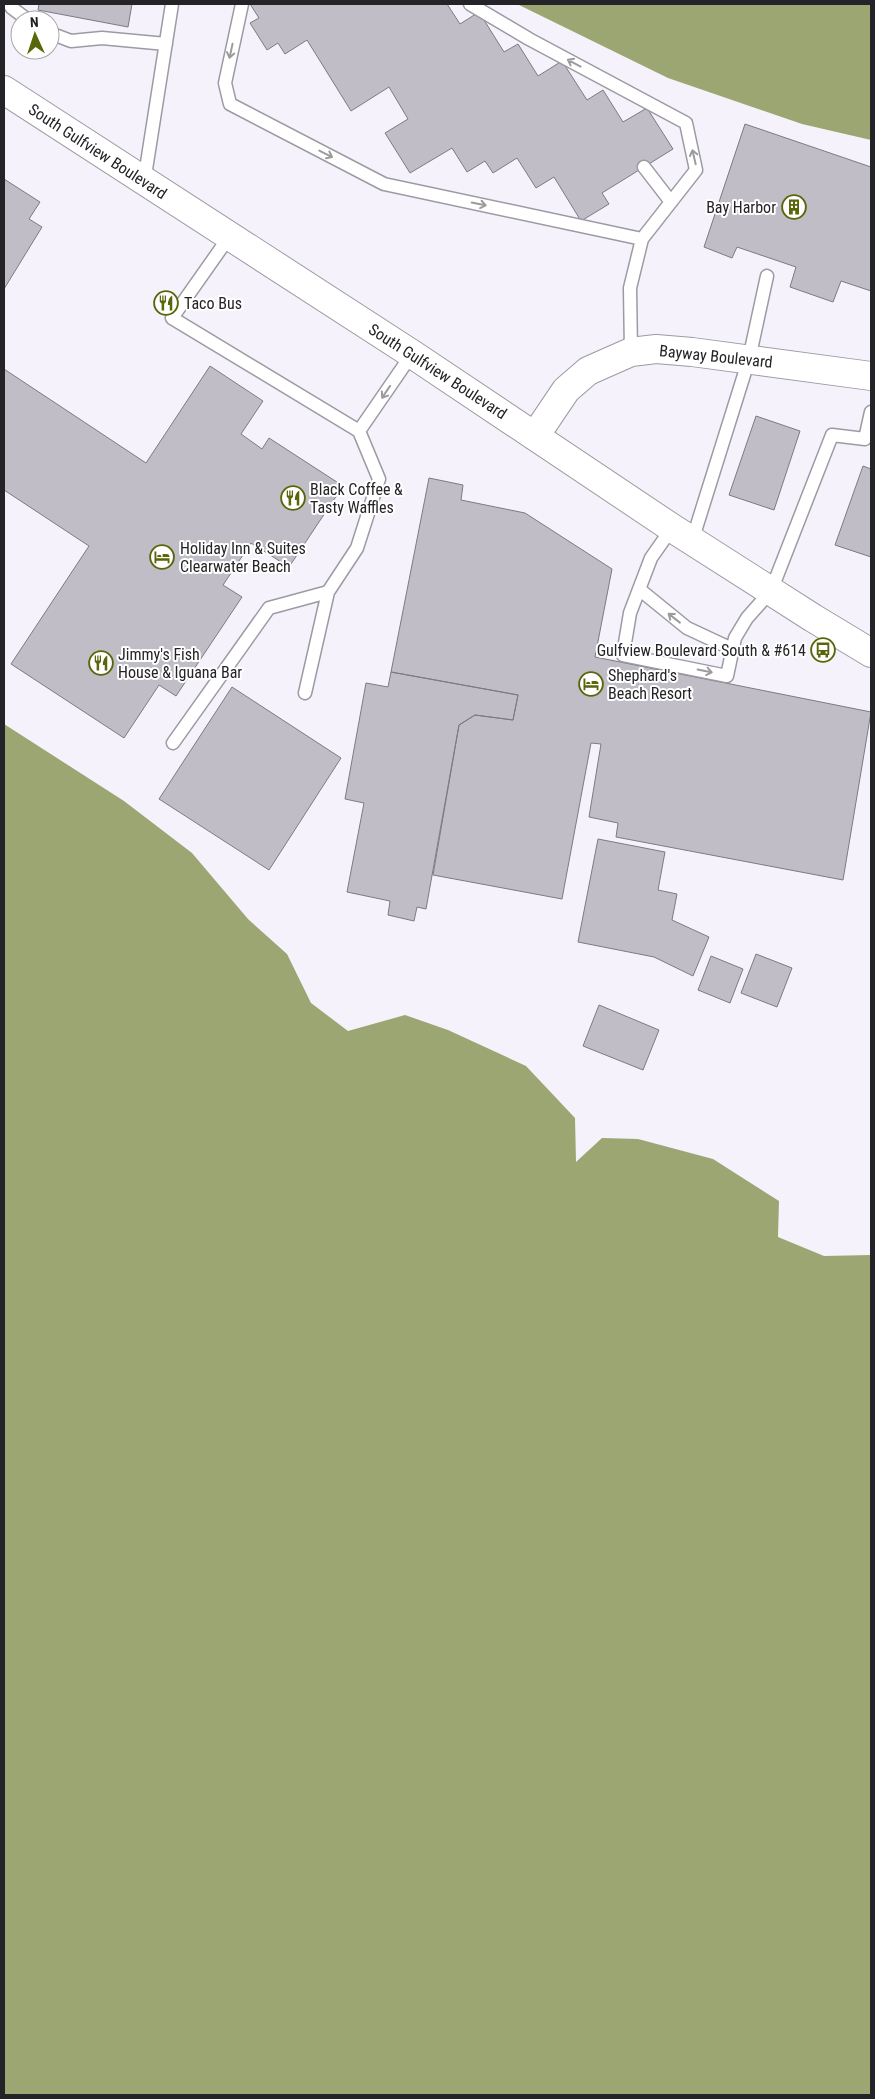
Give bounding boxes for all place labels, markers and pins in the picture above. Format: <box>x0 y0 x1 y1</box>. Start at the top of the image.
building icon: Bay Harbor <box>781 194 807 220</box>
place label: Bay Harbor <box>706 198 776 217</box>
restaurant icon: Taco Bus <box>153 290 179 316</box>
place label: Taco Bus <box>184 294 242 313</box>
place label: Black Coffee & Tasty Waffles <box>310 480 403 517</box>
restaurant icon: Black Coffee & Tasty Waffles <box>280 485 306 511</box>
place label: Holiday Inn & Suites Clearwater Beach <box>180 539 306 576</box>
hotel icon: Holiday Inn & Suites Clearwater Beach <box>149 544 175 570</box>
bus stop icon: Gulfview Boulevard South & #614 <box>810 637 836 663</box>
place label: Gulfview Boulevard South & #614 <box>597 641 806 660</box>
place label: Jimmy's Fish House & Iguana Bar <box>118 645 242 682</box>
restaurant icon: Jimmy's Fish House & Iguana Bar <box>88 650 114 676</box>
place label: Shephard's Beach Resort <box>608 666 692 703</box>
hotel icon: Shephard's Beach Resort <box>578 671 604 697</box>

